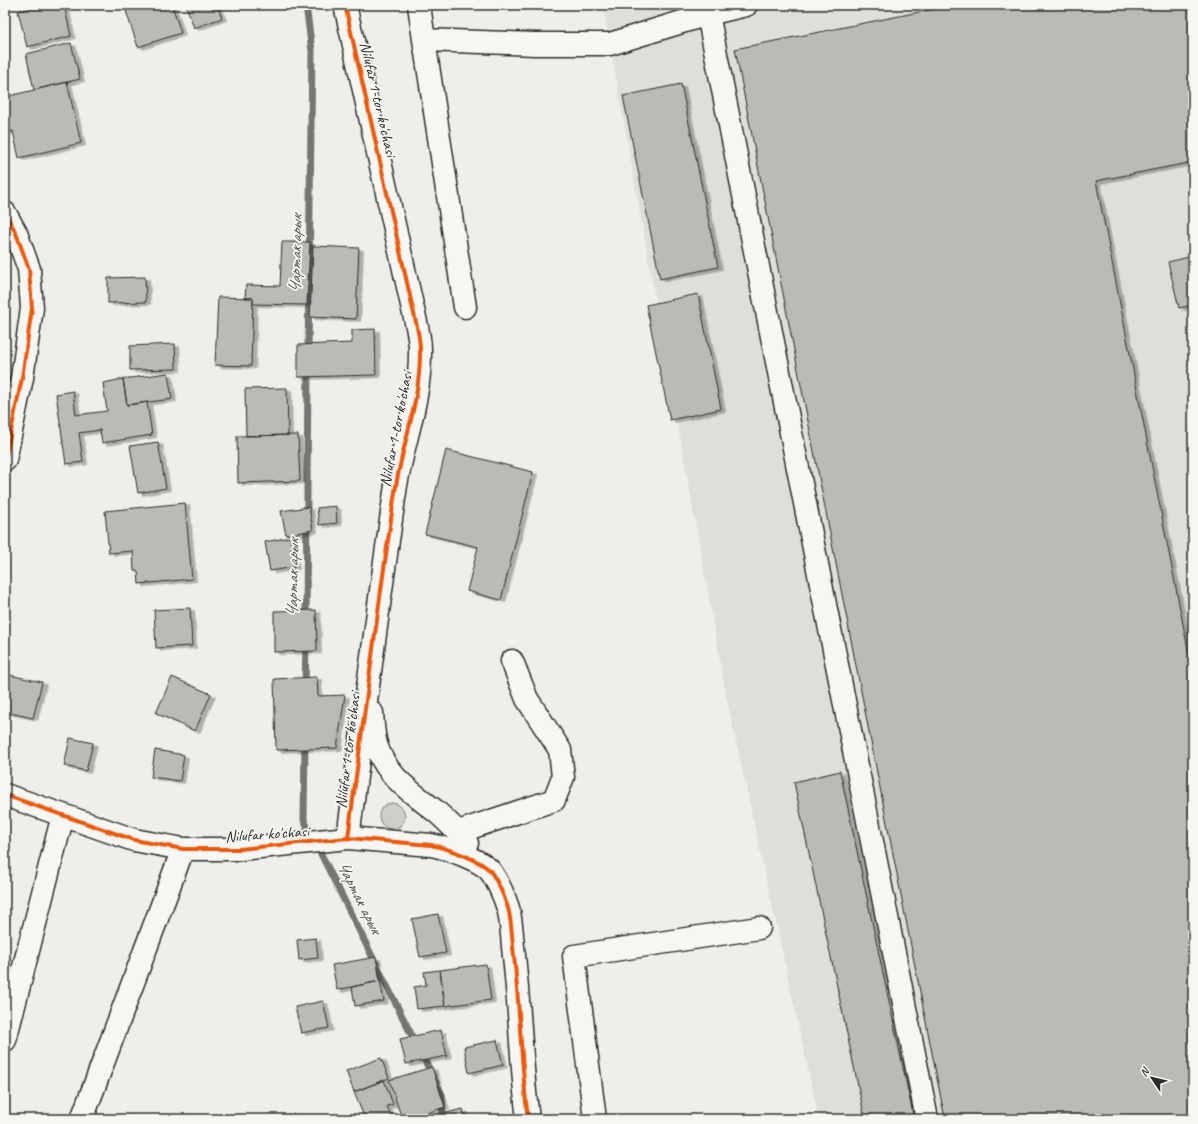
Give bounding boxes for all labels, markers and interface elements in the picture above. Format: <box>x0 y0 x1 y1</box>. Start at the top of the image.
street label: Nilufar 1-tor ko'chasi <box>355 40 401 160</box>
water label: Чартак арык <box>284 211 307 293</box>
street label: Nilufar 1-tor ko'chasi <box>375 368 417 489</box>
water label: Чартак арык <box>281 535 304 617</box>
street label: Nilufar 1-tor ko'chasi <box>331 689 365 809</box>
street label: Nilufar ko'chasi <box>224 821 312 847</box>
water label: Чартак арык <box>332 858 388 940</box>
north arrow <box>1132 1058 1172 1098</box>
text: N <box>1136 1064 1153 1079</box>

